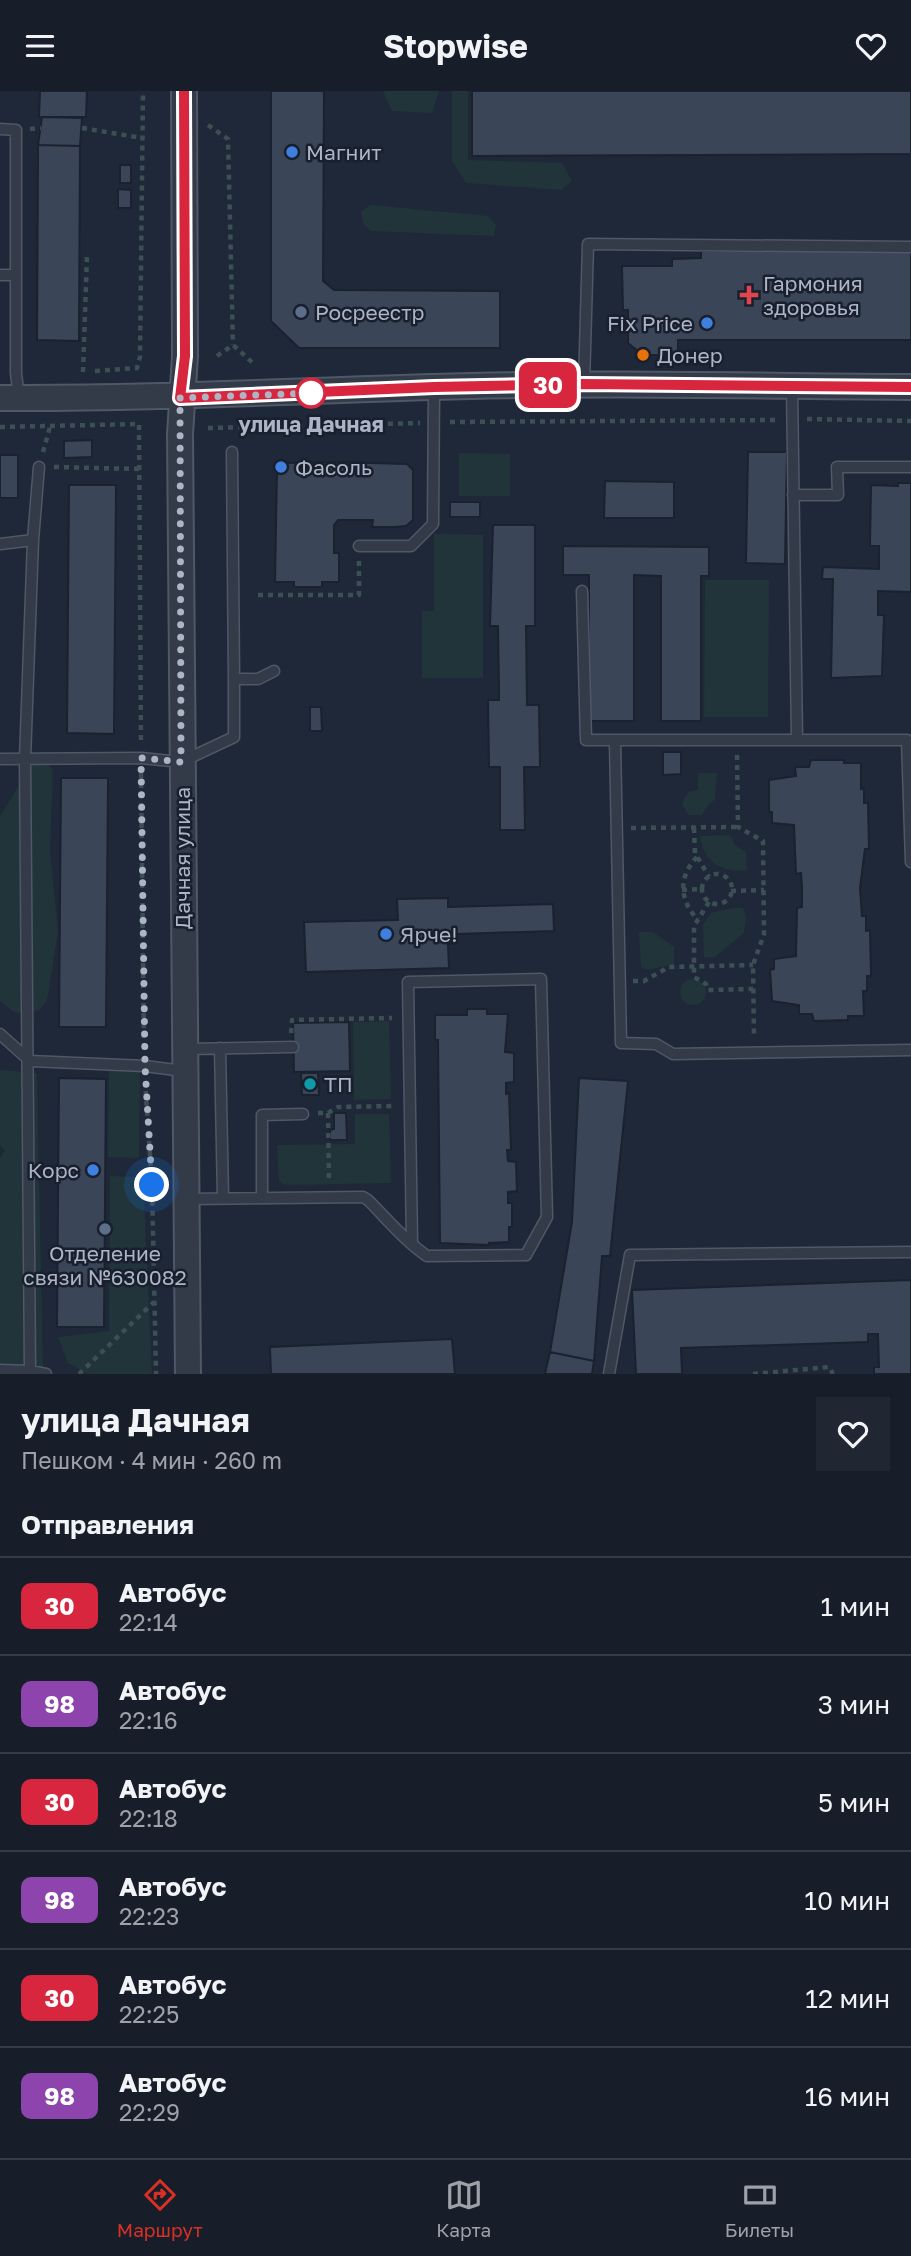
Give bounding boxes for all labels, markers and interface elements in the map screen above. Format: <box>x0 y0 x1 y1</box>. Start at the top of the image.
icon: menu <box>21 27 59 65</box>
text: Stopwise <box>383 27 528 65</box>
icon: heart <box>852 27 890 65</box>
place label: Магнит <box>306 139 382 165</box>
marker: Магнит <box>284 144 300 160</box>
place label: Гармония здоровья <box>763 270 863 320</box>
marker: Гармония здоровья <box>741 287 757 303</box>
place label: Росреестр <box>315 299 425 325</box>
marker: Росреестр <box>293 304 309 320</box>
place label: Fix Price <box>607 310 693 336</box>
marker: Fix Price <box>699 315 715 331</box>
place label: Донер <box>657 342 723 368</box>
marker: Донер <box>635 347 651 363</box>
line badge: 30 <box>516 362 580 408</box>
text: 30 <box>533 370 563 399</box>
marker: улица Дачная <box>296 378 326 408</box>
place label: улица Дачная <box>238 411 384 437</box>
place label: Фасоль <box>295 454 372 480</box>
marker: Фасоль <box>273 459 289 475</box>
street label: Дачная улица <box>169 787 195 929</box>
place label: Ярче! <box>400 921 457 947</box>
marker: Ярче! <box>378 926 394 942</box>
place label: ТП <box>324 1071 353 1097</box>
marker: ТП <box>302 1076 318 1092</box>
place label: Корс <box>28 1157 79 1183</box>
marker: Корс <box>85 1162 101 1178</box>
your location <box>134 1167 169 1202</box>
marker: Отделение связи №630082 <box>97 1221 113 1237</box>
place label: Отделение связи №630082 <box>23 1240 187 1290</box>
button: heart <box>816 1397 890 1471</box>
text: улица Дачная <box>21 1400 250 1439</box>
text: Пешком · 4 мин · 260 m <box>21 1446 282 1474</box>
text: Отправления <box>21 1509 194 1540</box>
text: Автобус <box>119 1577 226 1608</box>
text: 30 <box>44 1591 75 1620</box>
text: 1 мин <box>820 1591 890 1622</box>
text: 22:14 <box>119 1608 178 1636</box>
text: Автобус <box>119 1675 226 1706</box>
text: 98 <box>44 1689 75 1718</box>
text: 3 мин <box>818 1689 890 1720</box>
text: 22:16 <box>119 1706 178 1734</box>
text: Автобус <box>119 1773 226 1804</box>
text: 30 <box>44 1787 75 1816</box>
text: 5 мин <box>818 1787 890 1818</box>
text: 22:18 <box>119 1804 178 1832</box>
text: Автобус <box>119 1871 226 1902</box>
text: 98 <box>44 1885 75 1914</box>
text: 10 мин <box>804 1885 890 1916</box>
text: 22:23 <box>119 1902 179 1930</box>
text: Автобус <box>119 1969 226 2000</box>
text: 30 <box>44 1983 75 2012</box>
text: 12 мин <box>805 1983 890 2014</box>
text: 22:25 <box>119 2000 179 2028</box>
text: Автобус <box>119 2067 226 2098</box>
text: 98 <box>44 2081 75 2110</box>
text: 16 мин <box>805 2081 890 2112</box>
text: 22:29 <box>119 2098 180 2126</box>
tab: Маршрут <box>117 2176 203 2241</box>
tab: Карта <box>436 2176 491 2241</box>
tab: Билеты <box>725 2176 794 2241</box>

